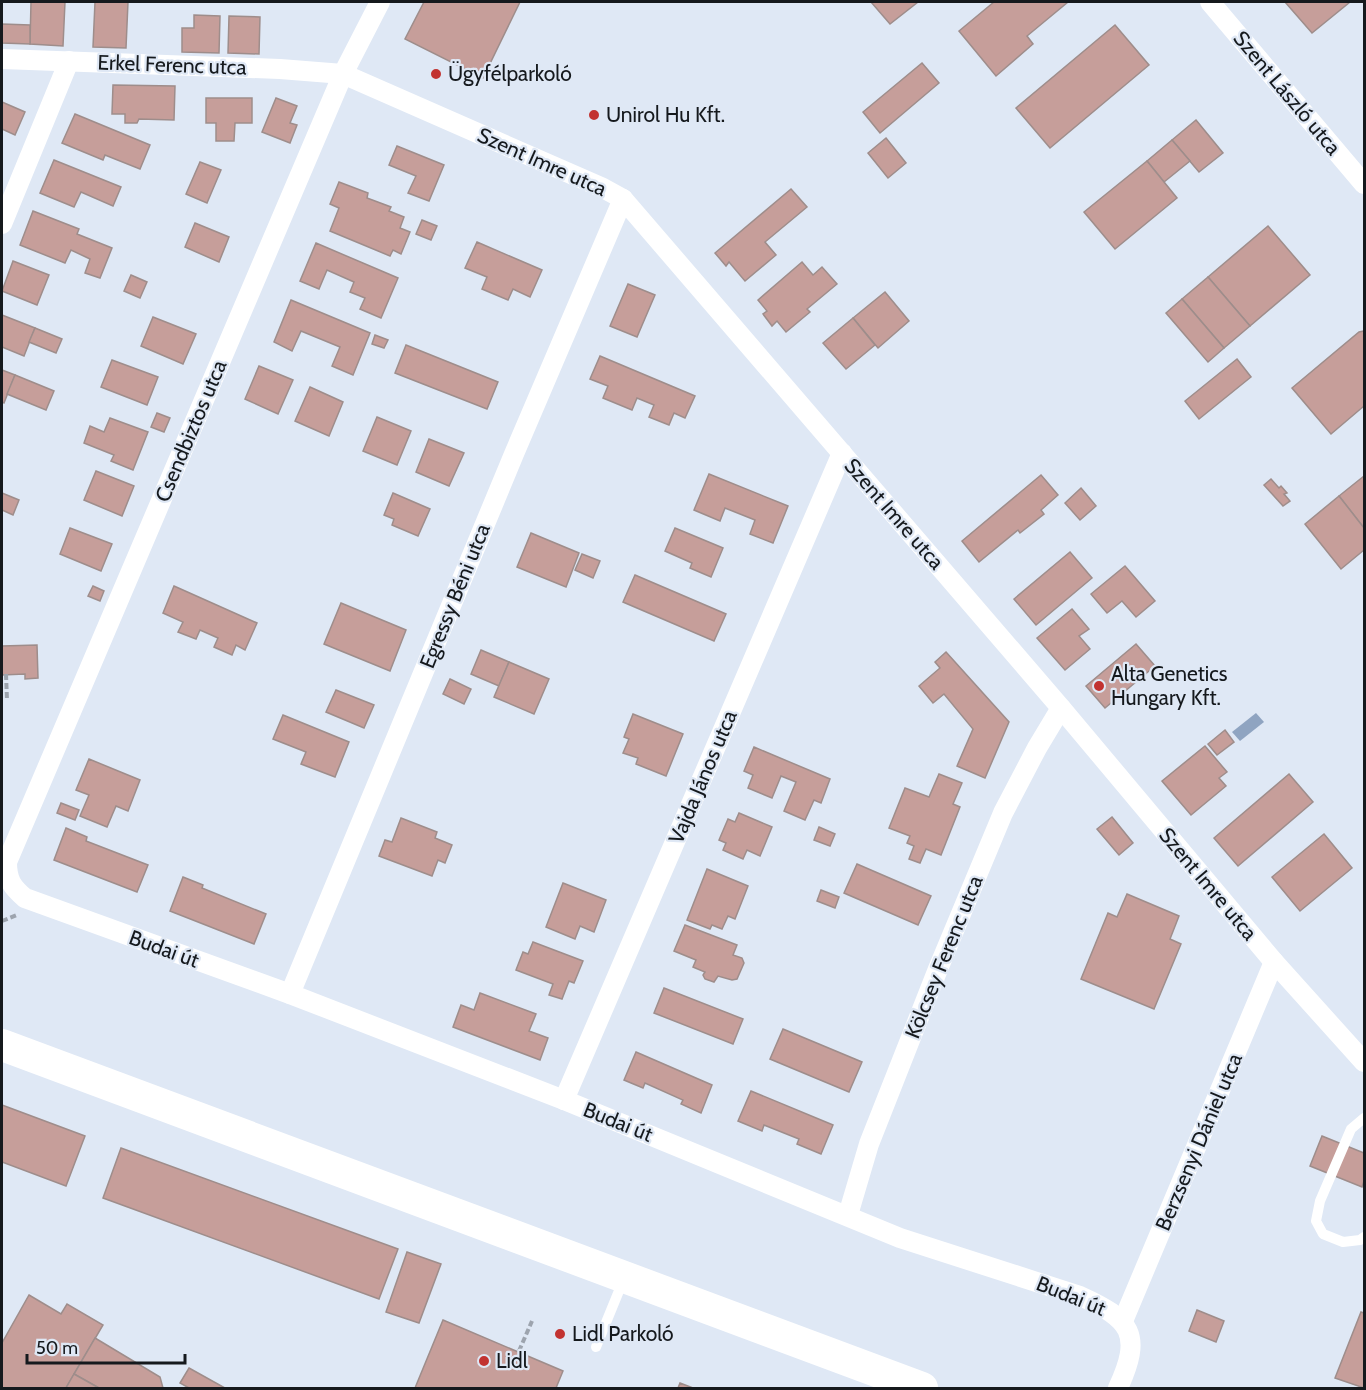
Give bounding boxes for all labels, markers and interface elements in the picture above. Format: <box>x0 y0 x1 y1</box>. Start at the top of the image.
street label: Szent László utca <box>1228 26 1346 160</box>
street label: Erkel Ferenc utca <box>97 49 247 80</box>
place label: Ügyfélparkoló <box>448 61 572 86</box>
marker: Ügyfélparkoló <box>429 67 443 81</box>
place label: Unirol Hu Kft. <box>606 102 725 127</box>
marker: Unirol Hu Kft. <box>587 108 601 122</box>
street label: Szent Imre utca <box>474 122 611 201</box>
street label: Csendbiztos utca <box>149 356 232 505</box>
street label: Szent Imre utca <box>839 453 949 574</box>
street label: Egressy Béni utca <box>414 520 495 672</box>
place label: Alta Genetics Hungary Kft. <box>1111 661 1228 710</box>
marker: Alta Genetics Hungary Kft. <box>1092 679 1106 693</box>
street label: Vajda János utca <box>663 706 743 848</box>
street label: Szent Imre utca <box>1154 822 1263 945</box>
street label: Kölcsey Ferenc utca <box>899 872 988 1042</box>
street label: Budai út <box>126 924 202 973</box>
street label: Berzsenyi Dániel utca <box>1150 1050 1247 1234</box>
street label: Budai út <box>580 1096 656 1147</box>
street label: Budai út <box>1033 1270 1109 1321</box>
place label: Lidl Parkoló <box>572 1321 674 1346</box>
scale bar <box>27 1327 184 1365</box>
marker: Lidl Parkoló <box>553 1327 567 1341</box>
text: 50 m <box>36 1337 78 1359</box>
place label: Lidl <box>496 1348 528 1373</box>
marker: Lidl <box>477 1354 491 1368</box>

